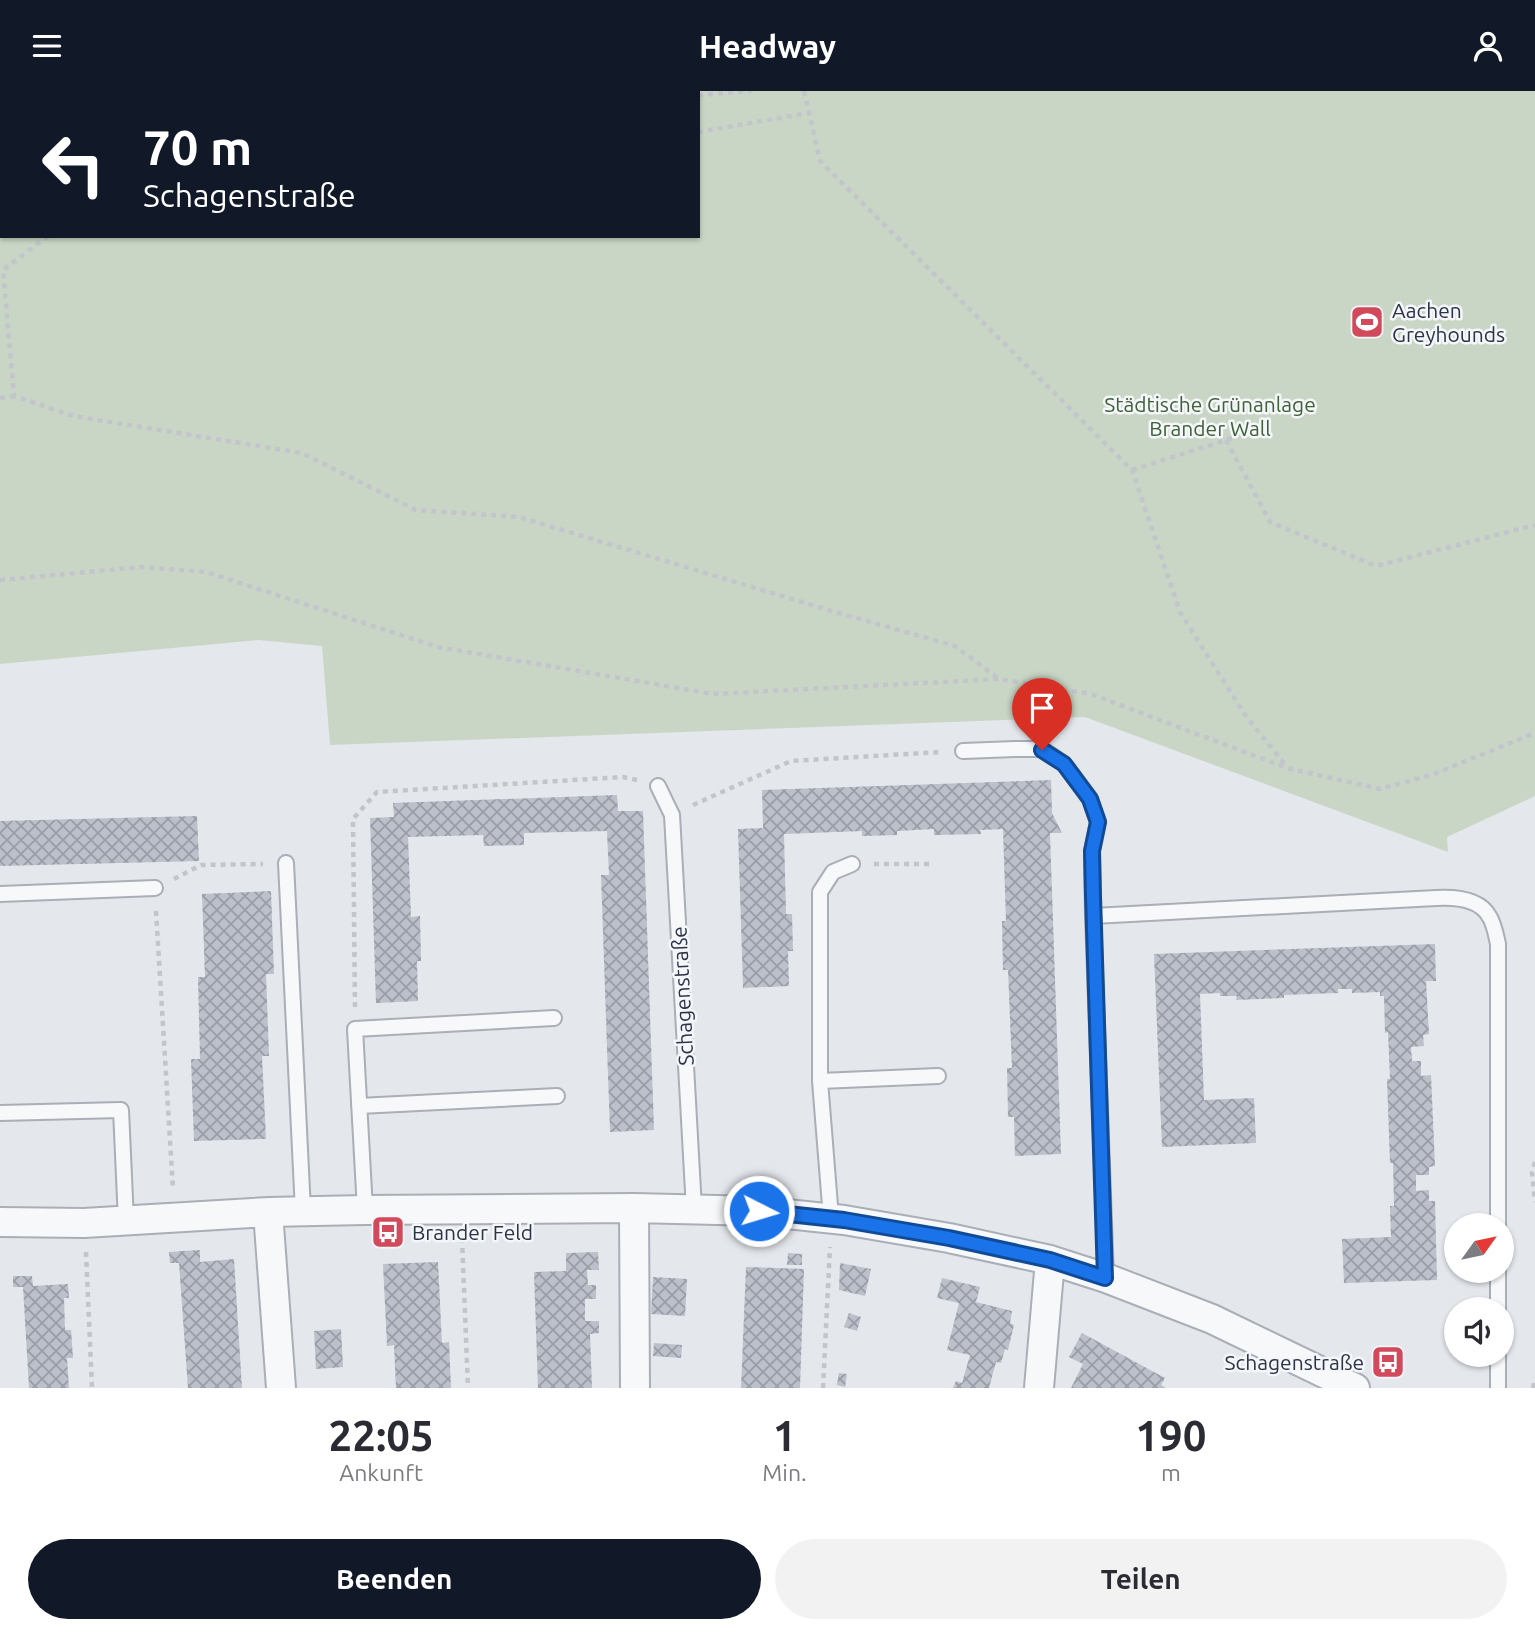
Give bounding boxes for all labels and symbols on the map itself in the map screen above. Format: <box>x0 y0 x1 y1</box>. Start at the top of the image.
place label: Aachen Greyhounds <box>1392 298 1505 346</box>
sports icon: Aachen Greyhounds <box>1348 303 1386 341</box>
park label: Städtische Grünanlage Brander Wall <box>1104 392 1316 440</box>
pin <box>1012 678 1072 750</box>
street label: Schagenstraße <box>666 926 698 1066</box>
position arrow <box>722 1174 796 1248</box>
bus stop icon: Brander Feld <box>369 1213 407 1251</box>
north arrow <box>1444 1213 1514 1283</box>
place label: Brander Feld <box>412 1220 533 1244</box>
bus stop icon: Schagenstraße <box>1369 1343 1407 1381</box>
place label: Schagenstraße <box>1224 1350 1364 1374</box>

